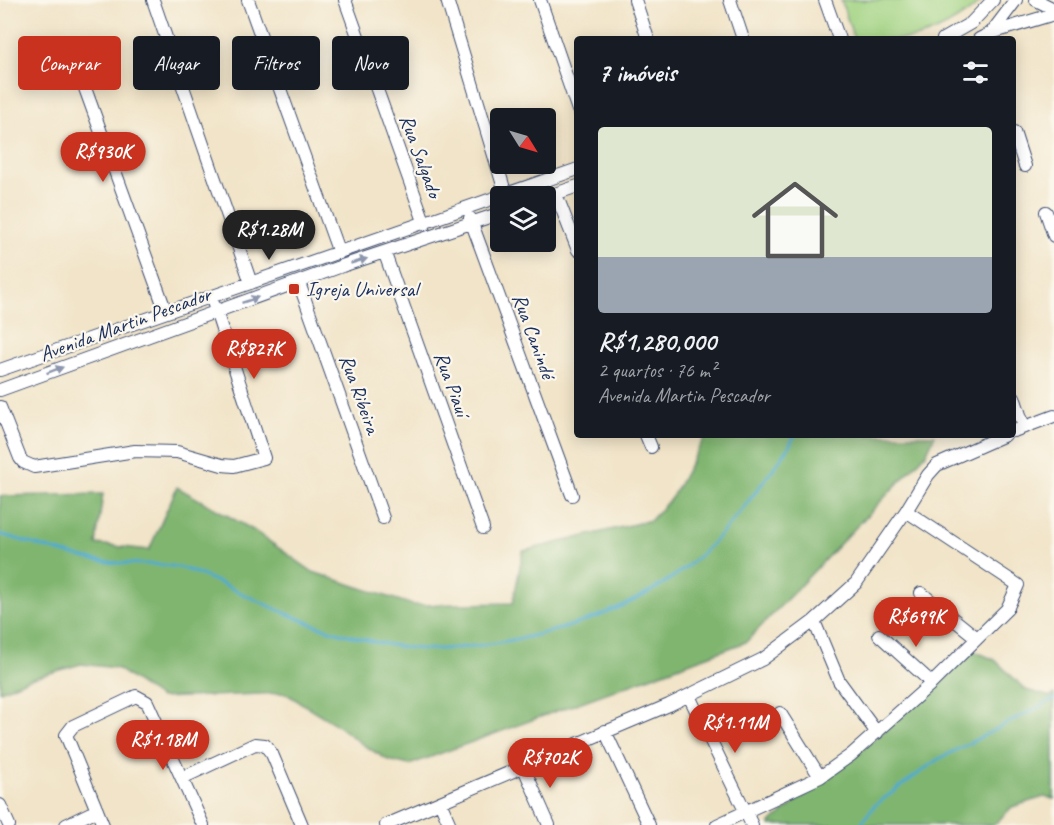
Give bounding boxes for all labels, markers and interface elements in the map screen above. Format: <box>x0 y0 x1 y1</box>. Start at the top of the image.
chip: Comprar <box>18 36 121 90</box>
chip: Alugar <box>133 36 220 90</box>
chip: Filtros <box>232 36 320 90</box>
chip: Novo <box>332 36 409 90</box>
text: 7 imóveis <box>598 56 676 89</box>
icon: filters <box>959 56 992 89</box>
north arrow <box>490 108 556 174</box>
map controls <box>490 108 556 252</box>
street label: Rua Salgado <box>394 111 449 204</box>
pin: R$930K <box>54 132 152 183</box>
text: R$930K <box>75 139 131 164</box>
icon: home <box>741 166 849 274</box>
button: layers <box>490 186 556 252</box>
pin: R$1.28M <box>214 210 324 261</box>
text: R$1.28M <box>236 217 302 242</box>
one-way arrow <box>350 256 368 265</box>
place label: Igreja Universal <box>306 276 421 302</box>
street label: Avenida Martin Pescador <box>36 280 216 367</box>
marker: Igreja Universal <box>287 282 301 296</box>
street label: Rua Canindé <box>507 290 562 385</box>
one-way arrow <box>241 295 259 305</box>
text: R$1,280,000 <box>598 325 716 358</box>
pin: R$827K <box>205 329 303 380</box>
text: R$827K <box>226 336 282 361</box>
street label: Rua Piauí <box>428 348 477 424</box>
street label: Rua Ribeira <box>334 351 387 439</box>
text: 2 quartos · 76 m² <box>598 358 716 383</box>
one-way arrow <box>46 365 64 375</box>
text: Avenida Martin Pescador <box>598 383 770 408</box>
pin: R$699K <box>867 597 965 648</box>
text: R$699K <box>888 604 944 629</box>
pin: R$1.11M <box>680 703 790 754</box>
text: R$1.11M <box>702 710 768 735</box>
pin: R$1.18M <box>108 720 218 771</box>
text: R$1.18M <box>130 727 196 752</box>
pin: R$702K <box>501 738 599 789</box>
text: R$702K <box>522 745 578 770</box>

